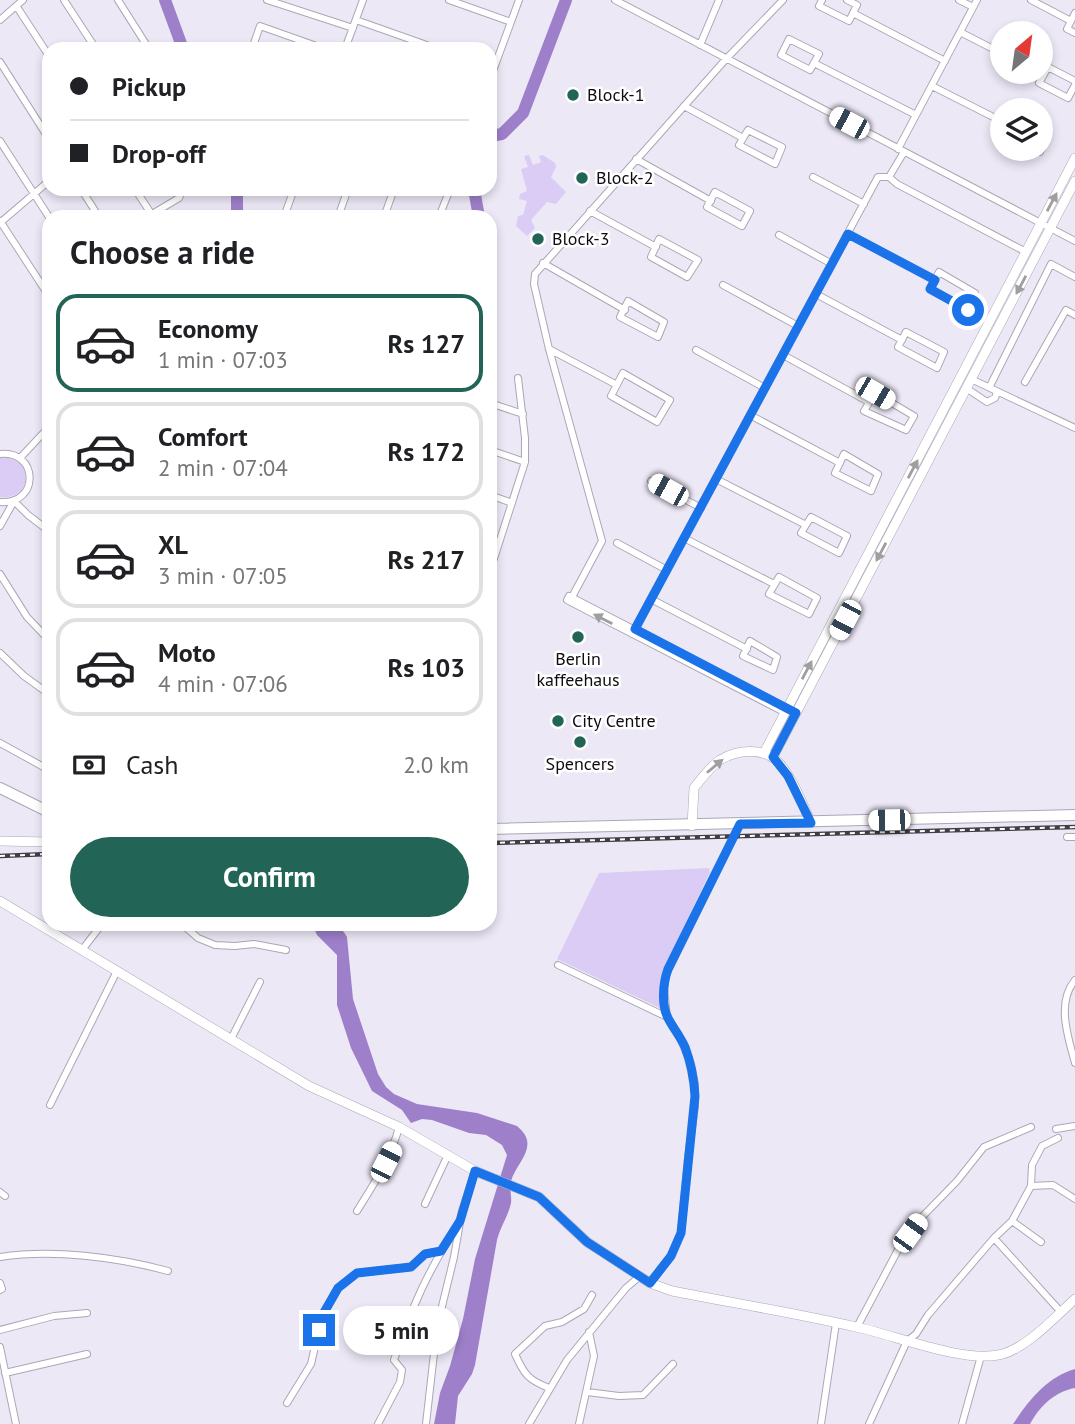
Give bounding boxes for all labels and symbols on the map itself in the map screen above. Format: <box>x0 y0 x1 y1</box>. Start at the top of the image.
north arrow <box>990 21 1054 84</box>
place label: Block-1 <box>587 83 645 106</box>
marker: Block-1 <box>565 87 581 103</box>
car <box>826 104 873 142</box>
place label: Block-2 <box>596 166 654 189</box>
marker: Block-2 <box>574 170 590 186</box>
one-way arrow <box>1046 192 1058 212</box>
place label: Block-3 <box>552 227 610 250</box>
marker: Block-3 <box>530 231 546 247</box>
one-way arrow <box>1015 275 1026 295</box>
route start <box>952 294 984 326</box>
car <box>852 373 899 413</box>
one-way arrow <box>907 459 918 479</box>
car <box>645 471 692 509</box>
one-way arrow <box>875 542 887 561</box>
car <box>826 597 865 643</box>
one-way arrow <box>593 613 613 624</box>
marker: Berlin kaffeehaus <box>570 629 586 645</box>
place label: Berlin kaffeehaus <box>537 647 619 691</box>
one-way arrow <box>801 660 813 680</box>
place label: City Centre <box>572 709 656 732</box>
marker: City Centre <box>550 713 566 729</box>
marker: Spencers <box>572 734 588 750</box>
place label: Spencers <box>546 752 614 775</box>
one-way arrow <box>706 758 724 774</box>
car <box>868 809 911 831</box>
car <box>368 1139 405 1185</box>
car <box>890 1210 931 1256</box>
callout: 5 min <box>344 1306 459 1354</box>
route end <box>303 1314 335 1346</box>

